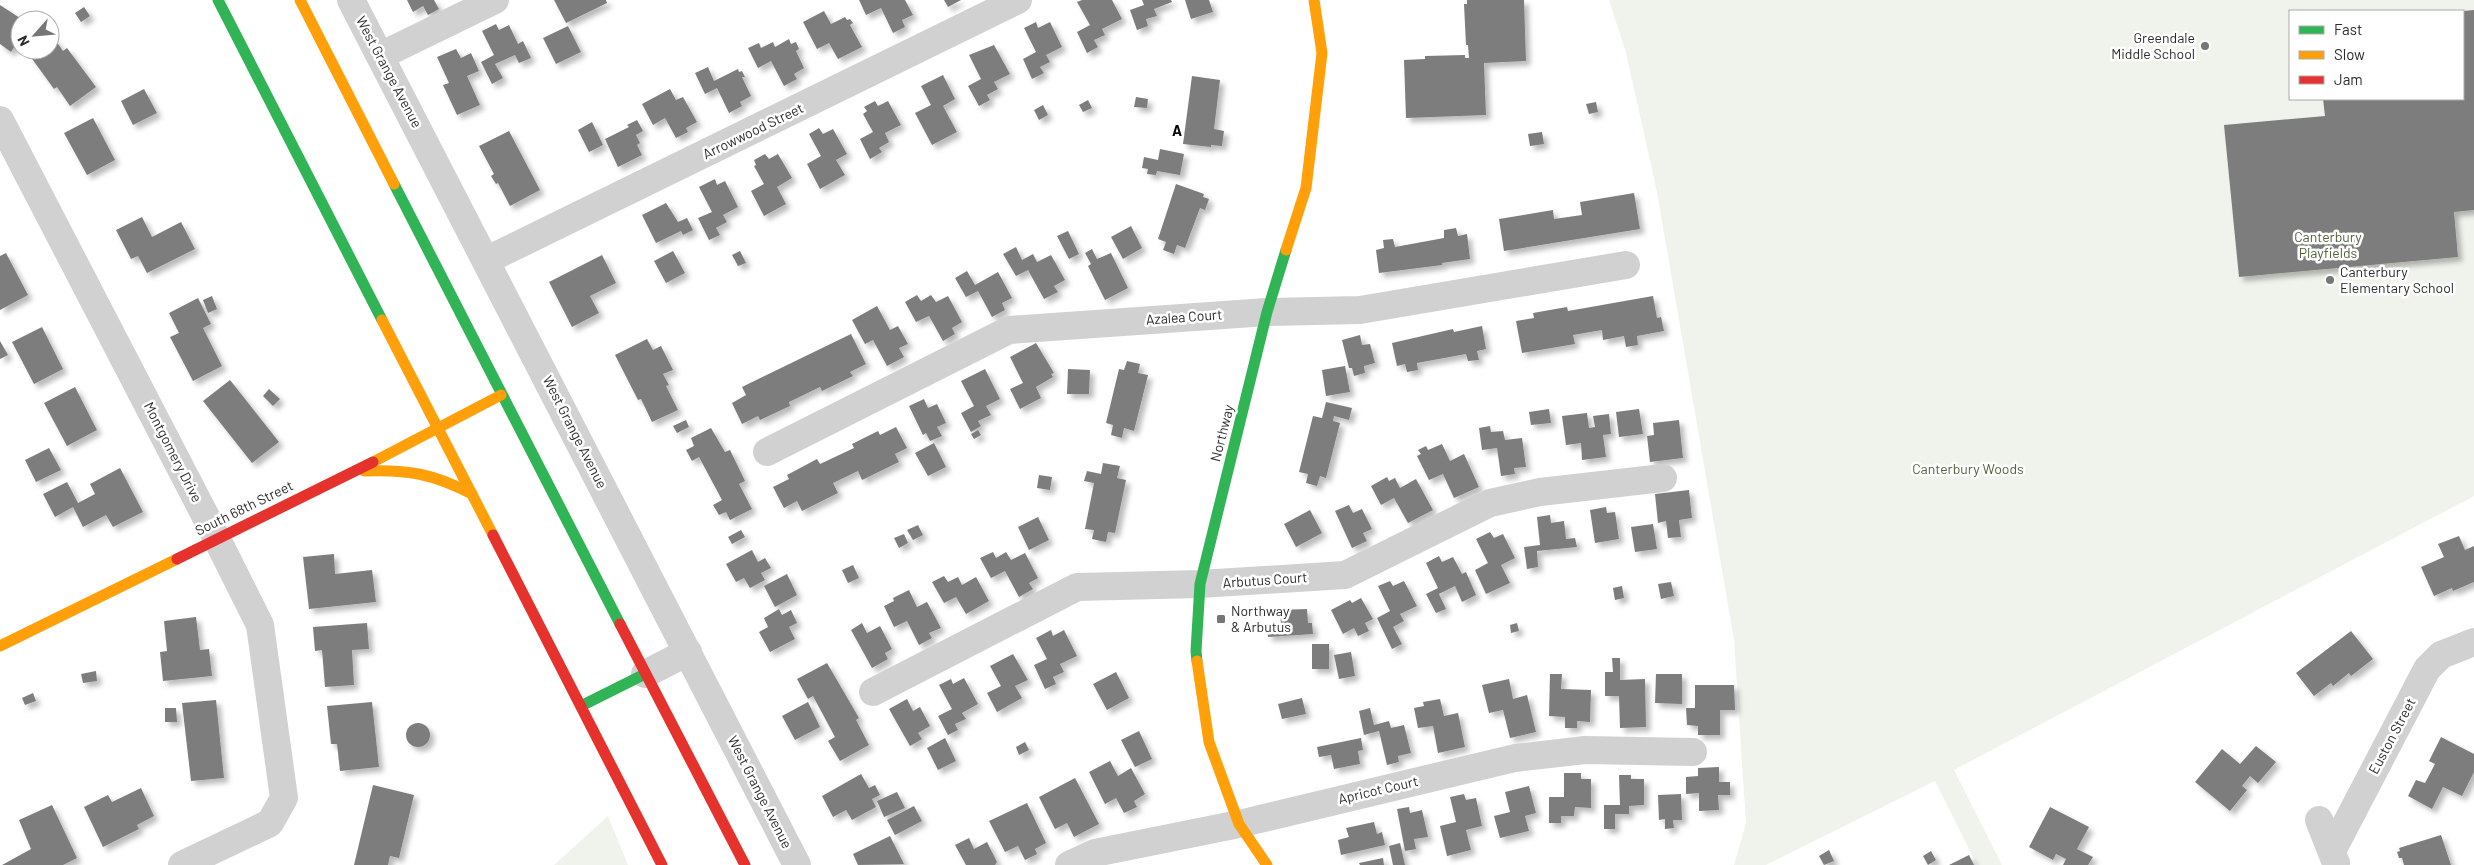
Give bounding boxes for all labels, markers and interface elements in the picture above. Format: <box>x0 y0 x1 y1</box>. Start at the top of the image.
north arrow <box>10 10 60 60</box>
legend <box>2289 10 2464 100</box>
street label: West Grange Avenue <box>353 13 426 131</box>
text: Fast <box>2334 20 2362 38</box>
place label: Greendale Middle School <box>2111 29 2195 62</box>
text: N <box>13 33 33 49</box>
marker: Greendale Middle School <box>2199 40 2211 52</box>
text: Slow <box>2334 45 2365 63</box>
text: Jam <box>2334 70 2363 88</box>
street label: Arrowwood Street <box>700 99 806 162</box>
district label: A <box>1172 121 1182 139</box>
park label: Canterbury Playfields <box>2294 228 2362 261</box>
place label: Canterbury Elementary School <box>2340 263 2454 296</box>
marker: Canterbury Elementary School <box>2324 274 2336 286</box>
street label: Azalea Court <box>1145 305 1223 328</box>
street label: West Grange Avenue <box>540 373 611 491</box>
street label: Montgomery Drive <box>141 399 206 505</box>
street label: Northway <box>1206 402 1237 463</box>
park label: Canterbury Woods <box>1912 460 2024 477</box>
street label: South 68th Street <box>192 476 296 539</box>
street label: Arbutus Court <box>1222 568 1308 591</box>
place label: Northway & Arbutus <box>1231 602 1291 635</box>
marker: Northway & Arbutus <box>1215 613 1227 625</box>
street label: Euston Street <box>2364 695 2419 777</box>
street label: West Grange Avenue <box>725 733 796 851</box>
street label: Apricot Court <box>1336 772 1420 807</box>

